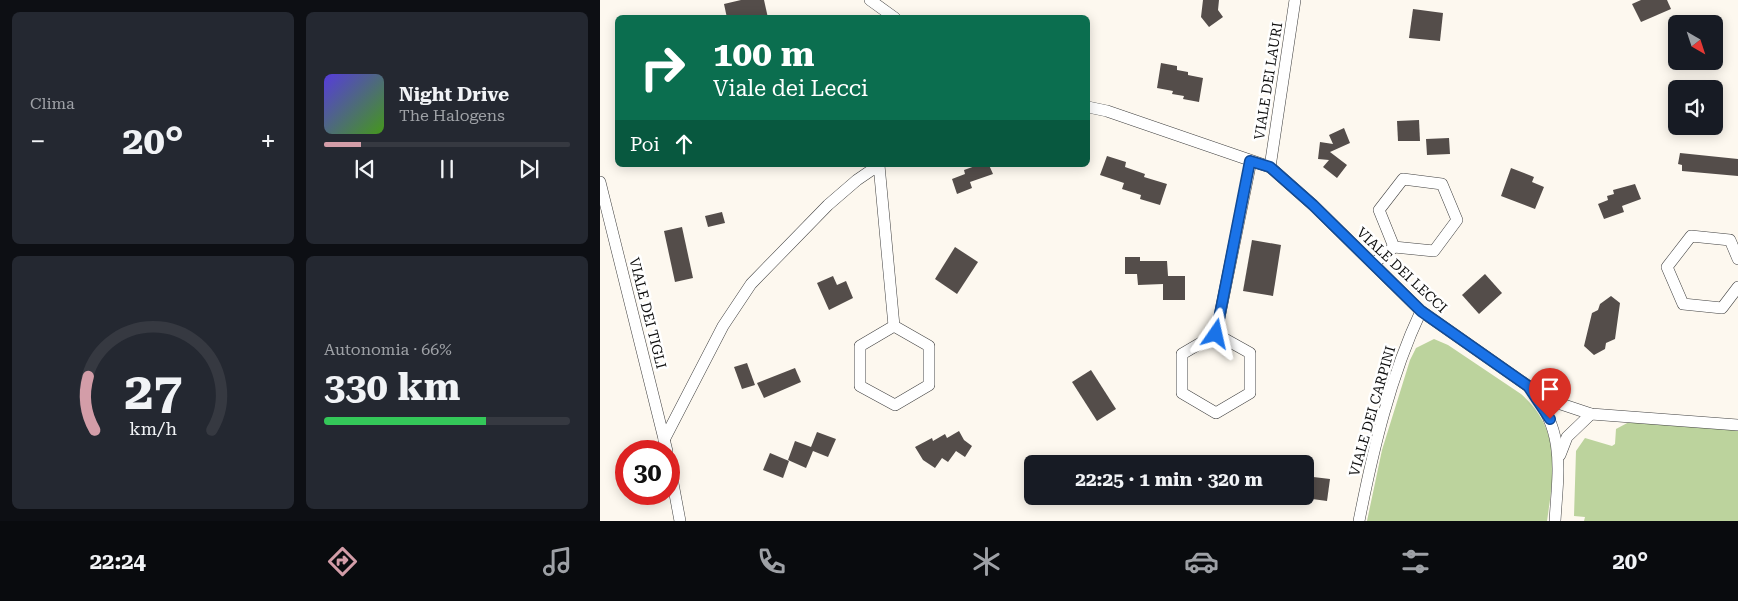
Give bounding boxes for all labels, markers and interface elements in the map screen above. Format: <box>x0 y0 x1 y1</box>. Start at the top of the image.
north arrow <box>1668 15 1722 70</box>
map controls <box>1668 15 1723 135</box>
street label: VIALE DEI LAURI <box>1251 21 1285 141</box>
text: 100 m <box>713 34 814 75</box>
icon: right <box>630 35 695 100</box>
text: Viale dei Lecci <box>713 76 868 101</box>
button: sound <box>1668 80 1723 135</box>
text: Night Drive <box>399 83 509 106</box>
text: Clima <box>30 94 75 113</box>
text: The Halogens <box>399 106 505 125</box>
text: 20° <box>122 119 184 163</box>
text: − <box>30 125 46 158</box>
text: + <box>260 125 276 158</box>
icon: ahead <box>670 130 698 158</box>
text: Poi <box>630 133 660 156</box>
icon: previous <box>351 155 379 183</box>
icon: pause <box>433 155 461 183</box>
icon: next <box>515 155 543 183</box>
street label: VIALE DEI LECCI <box>1354 224 1450 316</box>
street label: VIALE DEI TIGLI <box>626 256 670 370</box>
position arrow <box>1189 307 1241 359</box>
text: Autonomia · 66% <box>324 340 452 359</box>
street label: VIALE DEI CARPINI <box>1346 344 1398 478</box>
text: 27 <box>124 361 182 422</box>
text: 330 km <box>324 365 460 409</box>
pin <box>1529 368 1571 419</box>
icon: arrive <box>1536 375 1564 403</box>
text: km/h <box>129 418 177 439</box>
speed limit sign: 30 <box>615 440 680 505</box>
text: 22:25 · 1 min · 320 m <box>1075 468 1263 491</box>
icon: directions <box>325 544 360 579</box>
icon: music <box>540 544 575 579</box>
icon: phone <box>754 544 789 579</box>
icon: climate <box>969 544 1004 579</box>
icon: car <box>1184 544 1219 579</box>
icon: filters <box>1398 544 1433 579</box>
text: 22:24 <box>90 549 146 574</box>
text: 20° <box>1613 549 1648 574</box>

